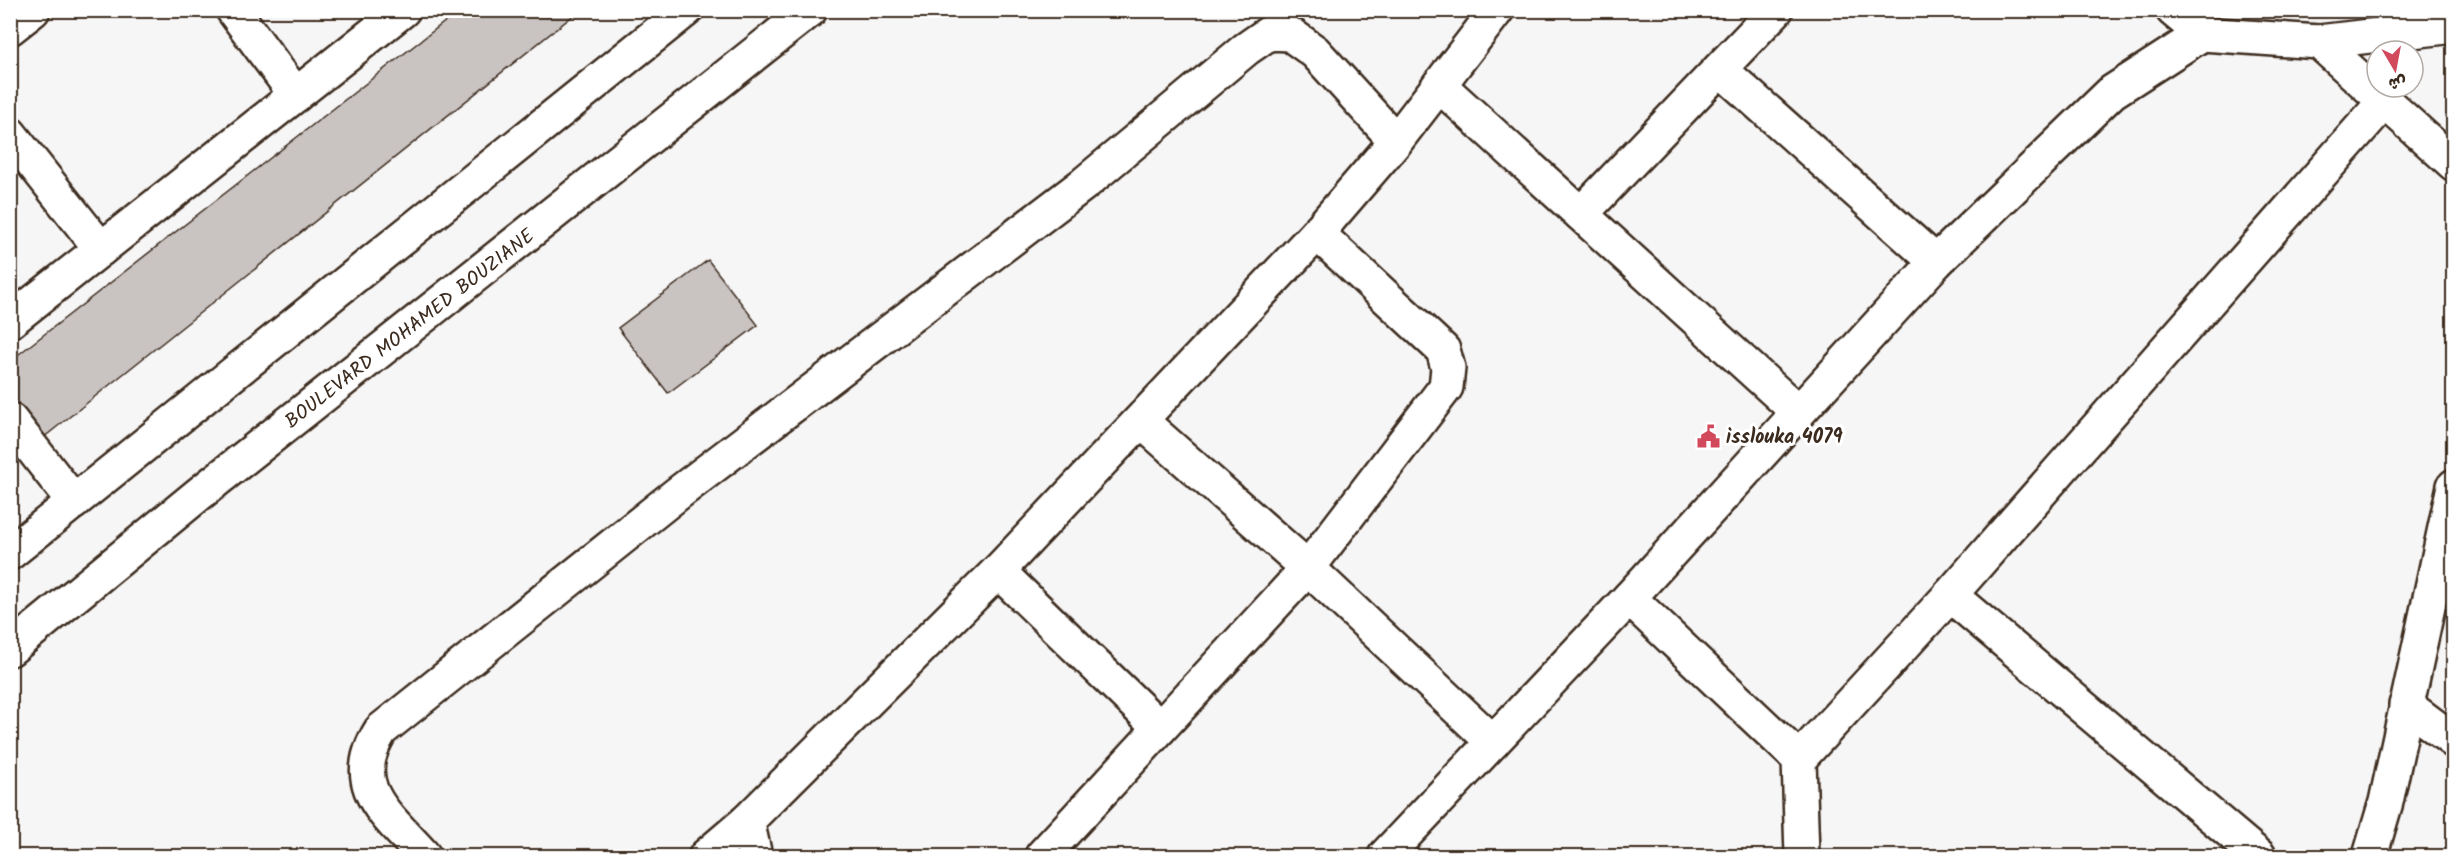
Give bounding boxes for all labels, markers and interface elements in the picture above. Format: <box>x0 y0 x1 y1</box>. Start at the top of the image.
north arrow <box>2365 39 2425 99</box>
text: ش <box>2387 68 2408 96</box>
street label: BOULEVARD MOHAMED BOUZIANE <box>278 221 543 438</box>
place label: isslouka 4079 <box>1726 422 1843 454</box>
public building icon: isslouka 4079 <box>1695 423 1721 449</box>

